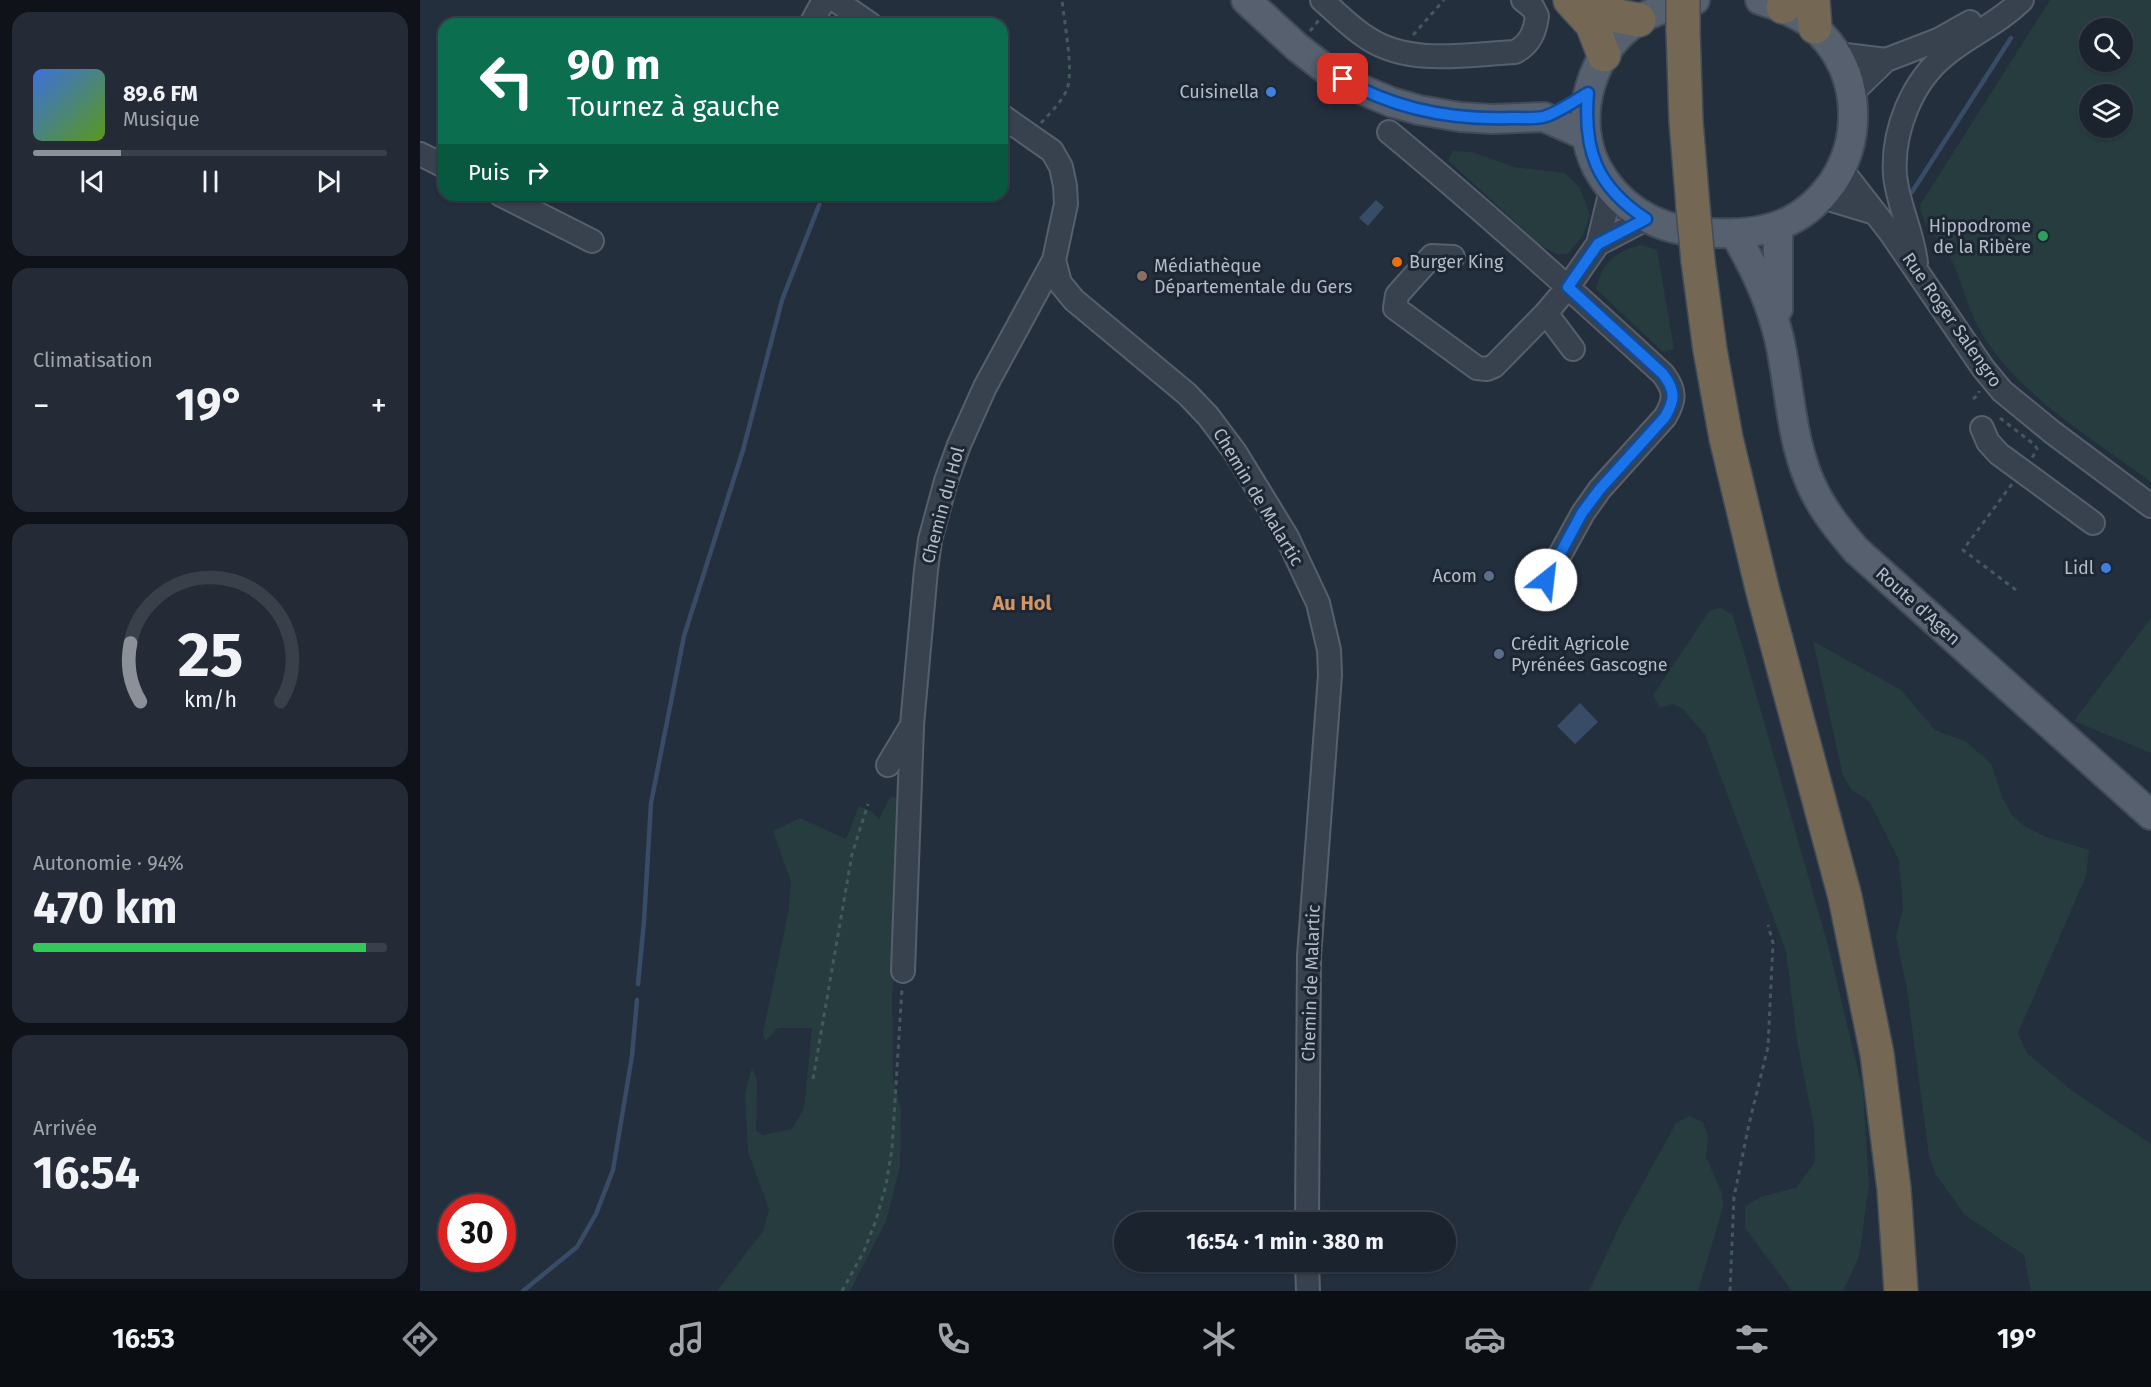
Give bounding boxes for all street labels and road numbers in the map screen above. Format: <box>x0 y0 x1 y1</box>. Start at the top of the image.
street label: Rue Roger Salengro <box>1897 249 2007 391</box>
street label: Chemin de Malartic <box>1208 424 1308 570</box>
street label: Chemin du Hol <box>917 444 969 566</box>
street label: Route d'Agen <box>1871 562 1965 650</box>
street label: Chemin de Malartic <box>1297 904 1325 1062</box>

